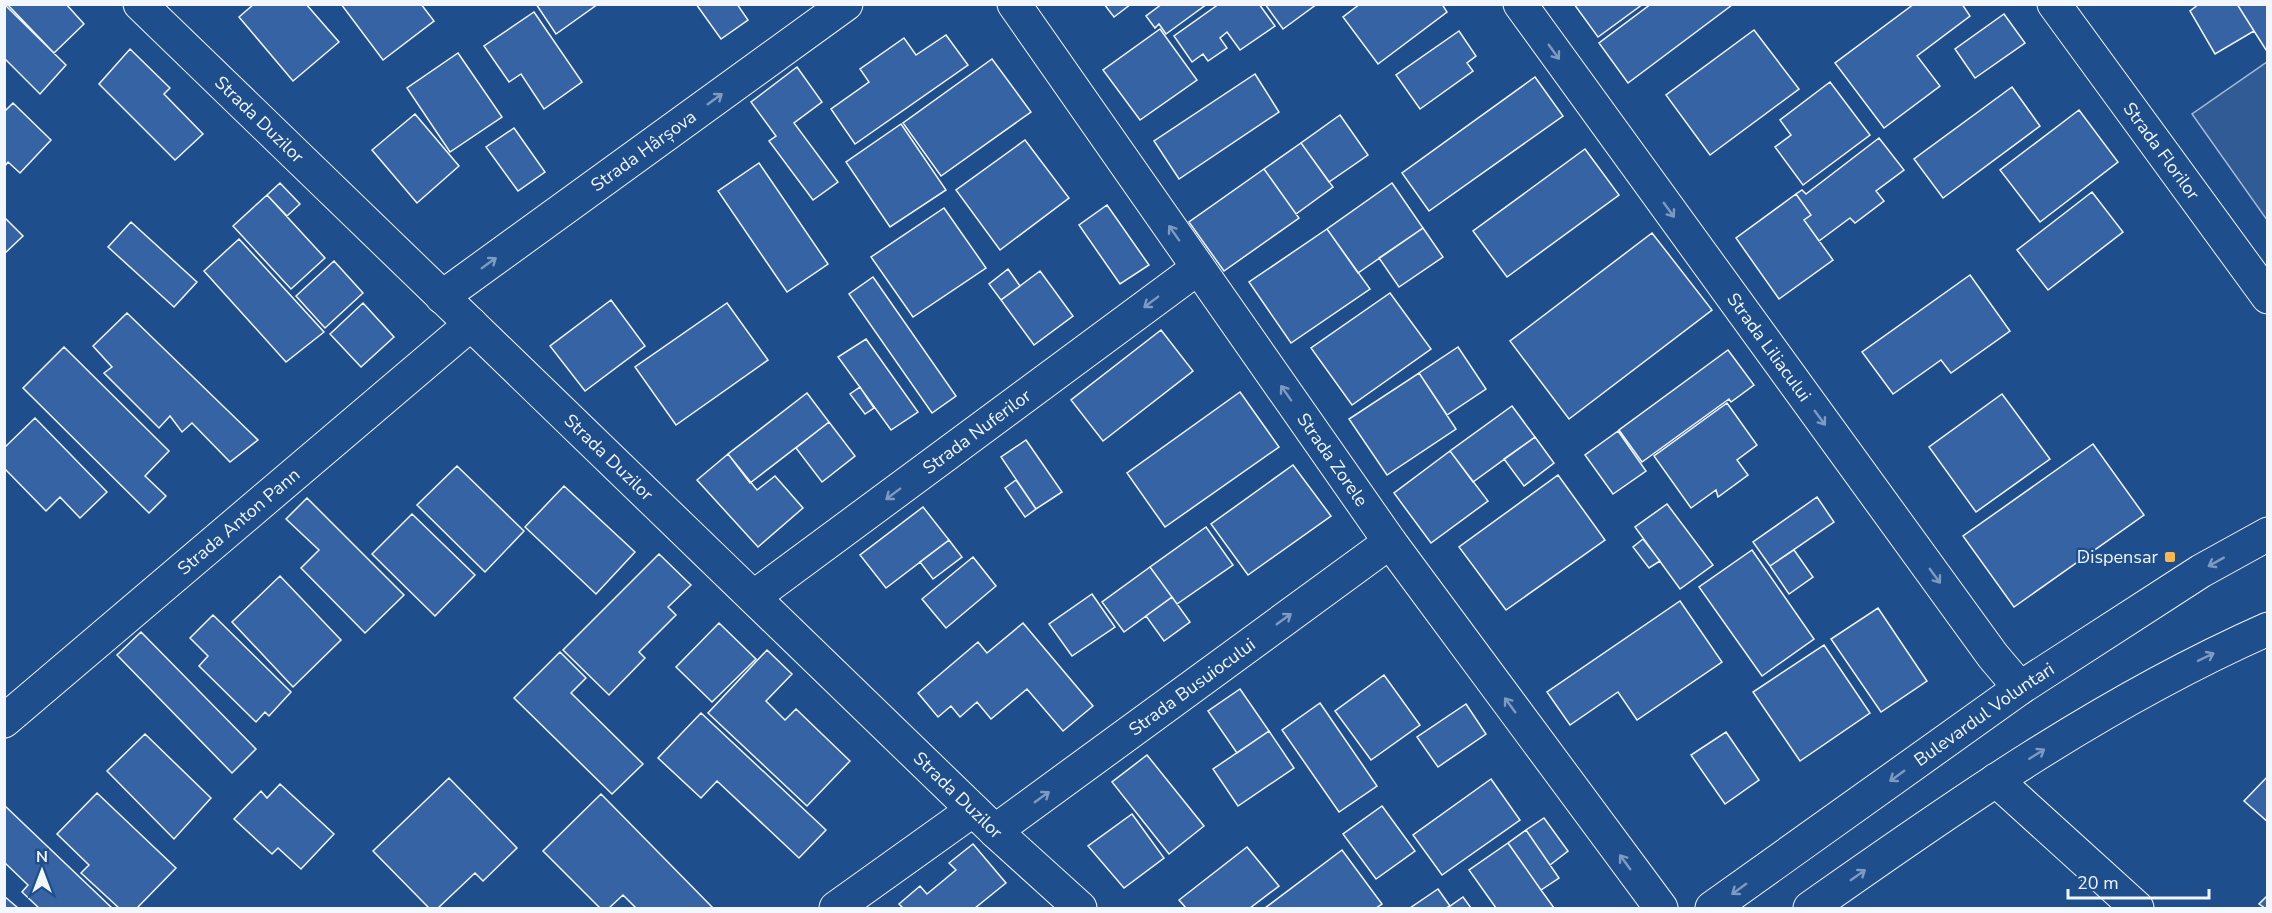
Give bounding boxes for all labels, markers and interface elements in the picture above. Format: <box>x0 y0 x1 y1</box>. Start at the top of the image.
one-way arrow <box>1548 43 1560 59</box>
street label: Strada Duzilor <box>209 71 310 169</box>
one-way arrow <box>707 93 723 105</box>
street label: Strada Florilor <box>2118 97 2205 205</box>
street label: Strada Hârșova <box>586 104 701 197</box>
one-way arrow <box>1663 201 1675 217</box>
one-way arrow <box>1168 226 1180 242</box>
one-way arrow <box>481 257 497 269</box>
street label: Strada Liliacului <box>1721 288 1817 406</box>
one-way arrow <box>1143 296 1159 309</box>
street label: Strada Nuferilor <box>918 383 1036 480</box>
one-way arrow <box>1280 385 1292 402</box>
street label: Strada Duzilor <box>559 408 659 507</box>
street label: Strada Zorele <box>1291 408 1374 511</box>
one-way arrow <box>1814 410 1827 426</box>
street label: Strada Anton Pann <box>172 463 305 580</box>
one-way arrow <box>885 487 901 500</box>
place label: Dispensar <box>2077 545 2159 569</box>
marker: Dispensar <box>2163 550 2177 564</box>
one-way arrow <box>2208 556 2225 568</box>
one-way arrow <box>1929 568 1941 584</box>
one-way arrow <box>1276 613 1292 626</box>
street label: Strada Busuiocului <box>1124 633 1260 741</box>
one-way arrow <box>2196 650 2214 662</box>
street label: Bulevardul Voluntari <box>1909 657 2059 772</box>
one-way arrow <box>1504 697 1516 713</box>
street label: Strada Duzilor <box>908 746 1008 845</box>
one-way arrow <box>2028 748 2045 760</box>
one-way arrow <box>1890 770 1906 782</box>
one-way arrow <box>1033 790 1049 803</box>
north arrow <box>12 841 72 901</box>
text: N <box>36 846 48 868</box>
one-way arrow <box>1619 854 1632 870</box>
scale bar <box>2068 862 2209 900</box>
one-way arrow <box>1849 869 1865 881</box>
text: 20 m <box>2077 871 2119 895</box>
one-way arrow <box>1731 883 1747 896</box>

